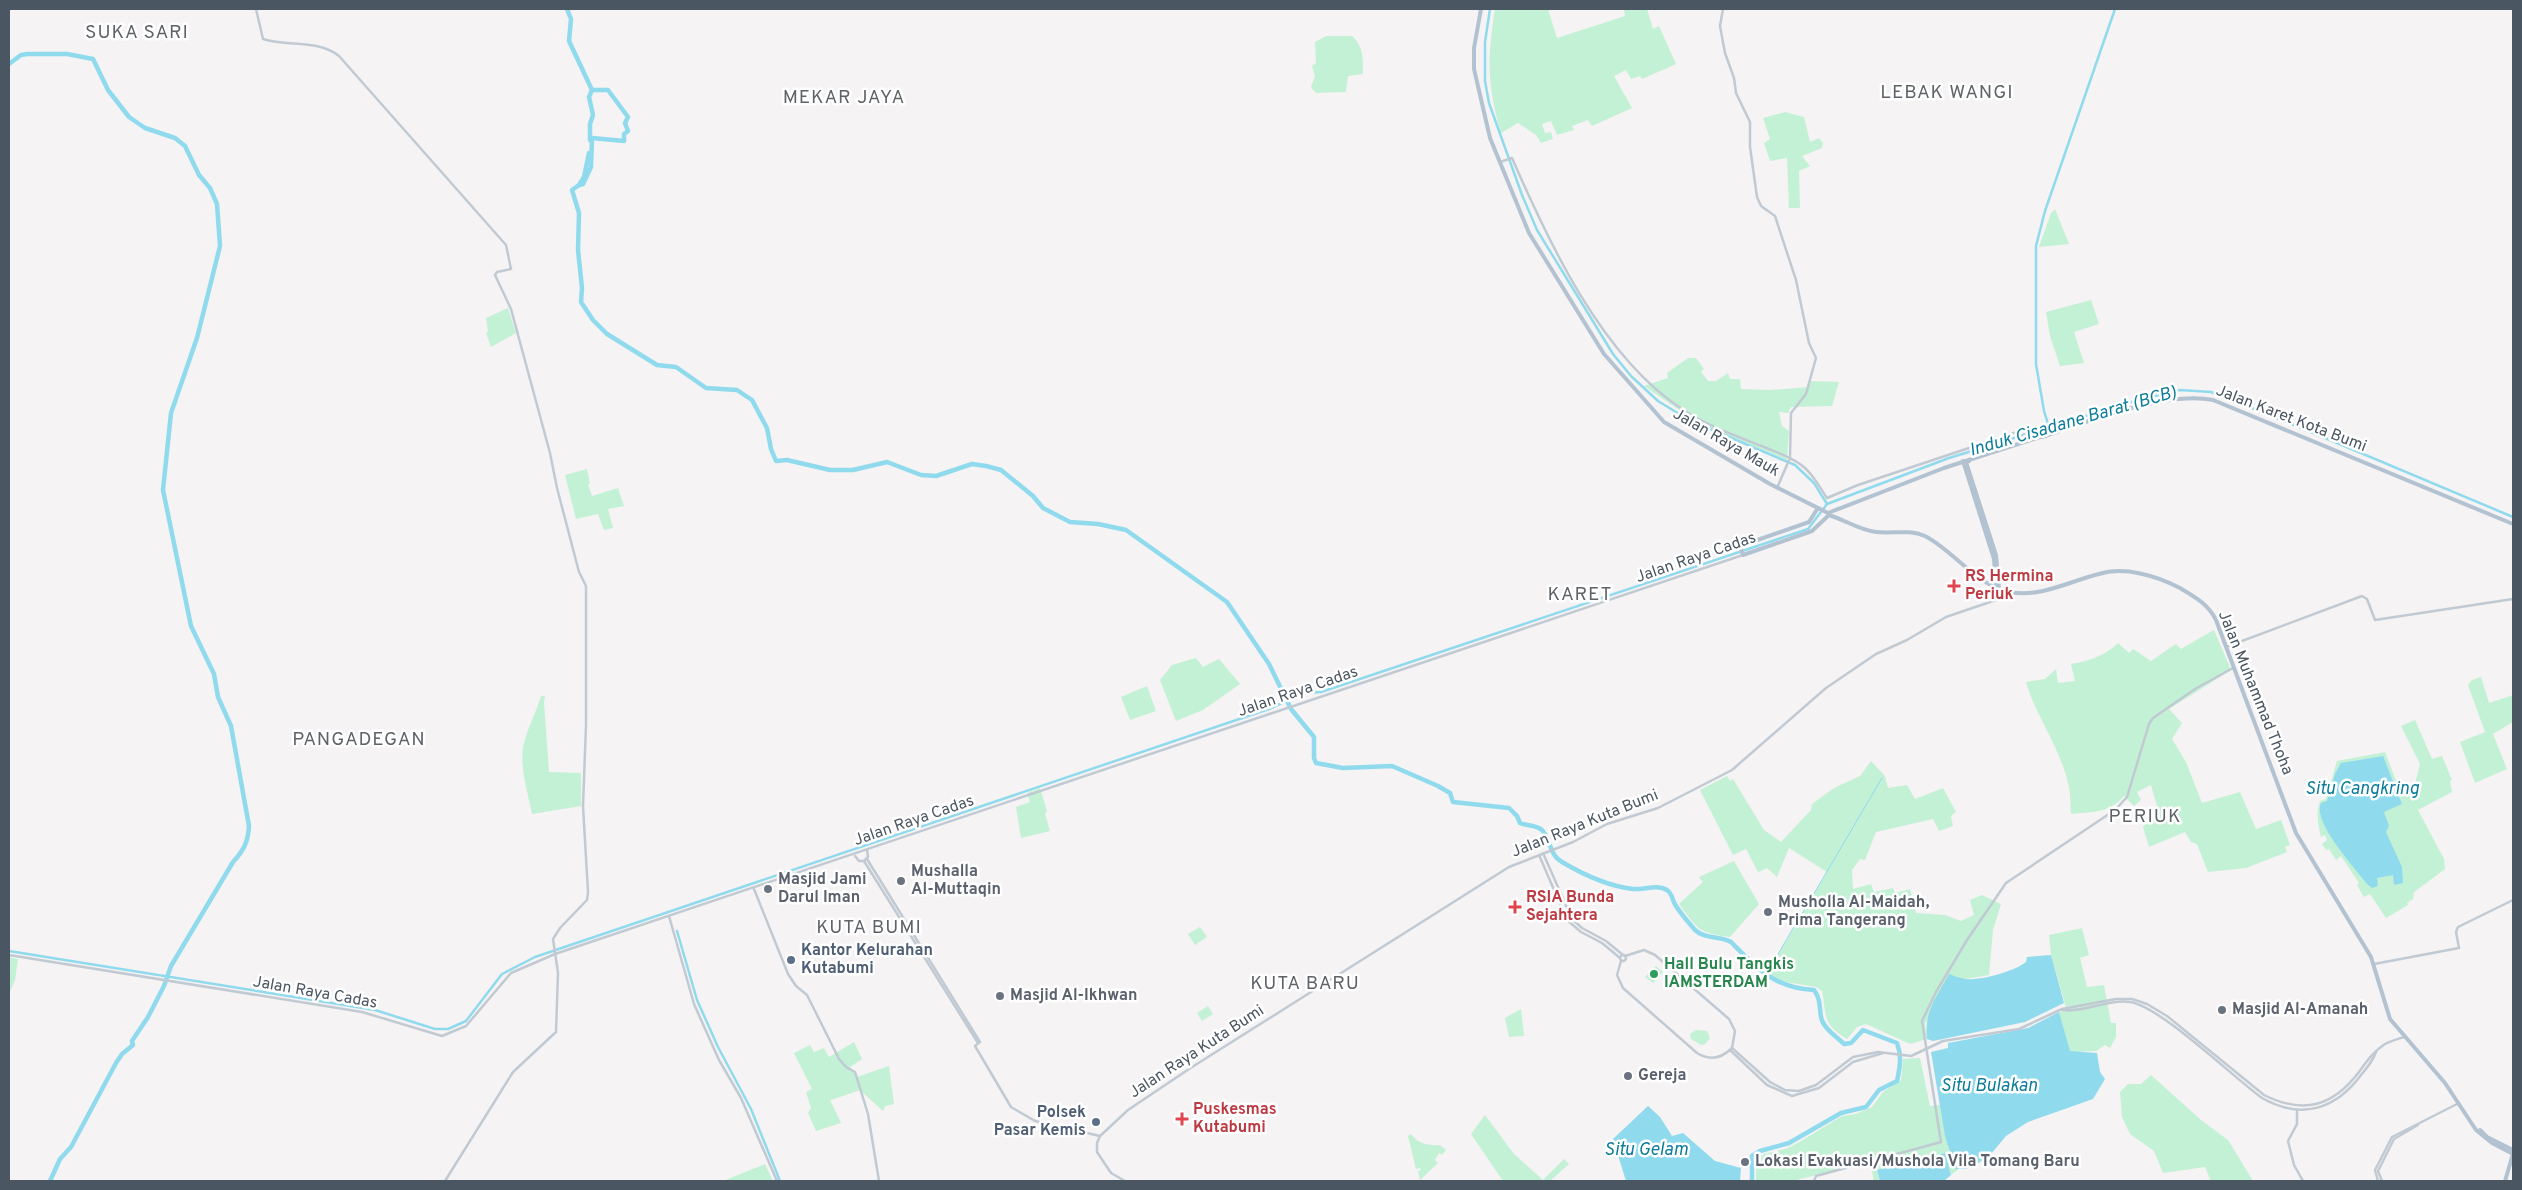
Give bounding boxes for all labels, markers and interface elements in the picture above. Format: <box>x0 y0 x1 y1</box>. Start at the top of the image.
district label: SUKA SARI <box>85 21 189 45</box>
district label: LEBAK WANGI <box>1880 81 2014 105</box>
district label: MEKAR JAYA <box>783 86 905 110</box>
water label: Induk Cisadane Barat (BCB) <box>1967 381 2179 463</box>
street label: Jalan Karet Kota Bumi <box>2213 381 2369 457</box>
street label: Jalan Raya Mauk <box>1669 404 1783 482</box>
street label: Jalan Raya Cadas <box>1633 528 1759 588</box>
place label: RS Hermina Periuk <box>1965 567 2053 605</box>
marker: RS Hermina Periuk <box>1947 579 1961 593</box>
district label: KARET <box>1547 583 1613 607</box>
street label: Jalan Muhammad Thoha <box>2213 608 2297 778</box>
street label: Jalan Raya Cadas <box>1235 662 1361 722</box>
district label: PANGADEGAN <box>292 728 426 752</box>
water label: Situ Cangkring <box>2305 778 2419 801</box>
street label: Jalan Raya Kuta Bumi <box>1509 785 1661 863</box>
street label: Jalan Raya Cadas <box>851 791 977 851</box>
district label: PERIUK <box>2109 805 2181 829</box>
place label: Mushalla Al-Muttaqin <box>911 862 1001 900</box>
place label: Masjid Jami Darul Iman <box>778 870 867 908</box>
marker: Mushalla Al-Muttaqin <box>895 875 907 887</box>
marker: Masjid Jami Darul Iman <box>762 883 774 895</box>
place label: RSIA Bunda Sejahtera <box>1526 888 1614 926</box>
place label: Musholla Al-Maidah, Prima Tangerang <box>1778 893 1929 931</box>
marker: RSIA Bunda Sejahtera <box>1508 900 1522 914</box>
marker: Musholla Al-Maidah, Prima Tangerang <box>1762 906 1774 918</box>
district label: KUTA BUMI <box>816 916 922 940</box>
place label: Kantor Kelurahan Kutabumi <box>801 941 933 979</box>
marker: Kantor Kelurahan Kutabumi <box>785 954 797 966</box>
place label: Hall Bulu Tangkis IAMSTERDAM <box>1664 955 1794 993</box>
marker: Hall Bulu Tangkis IAMSTERDAM <box>1648 968 1660 980</box>
street label: Jalan Raya Cadas <box>251 972 379 1014</box>
district label: KUTA BARU <box>1250 972 1360 996</box>
place label: Masjid Al-Ikhwan <box>1010 986 1137 1006</box>
marker: Masjid Al-Ikhwan <box>994 990 1006 1002</box>
place label: Masjid Al-Amanah <box>2232 1000 2368 1020</box>
street label: Jalan Raya Kuta Bumi <box>1126 1001 1268 1103</box>
marker: Masjid Al-Amanah <box>2216 1004 2228 1016</box>
place label: Gereja <box>1638 1066 1686 1086</box>
marker: Gereja <box>1622 1070 1634 1082</box>
water label: Situ Bulakan <box>1941 1075 2038 1098</box>
place label: Puskesmas Kutabumi <box>1193 1100 1277 1138</box>
place label: Polsek Pasar Kemis <box>994 1103 1086 1141</box>
marker: Puskesmas Kutabumi <box>1175 1112 1189 1126</box>
marker: Polsek Pasar Kemis <box>1090 1116 1102 1128</box>
water label: Situ Gelam <box>1604 1139 1688 1162</box>
place label: Lokasi Evakuasi/Mushola Vila Tomang Baru <box>1755 1152 2080 1172</box>
marker: Lokasi Evakuasi/Mushola Vila Tomang Baru <box>1739 1156 1751 1168</box>

